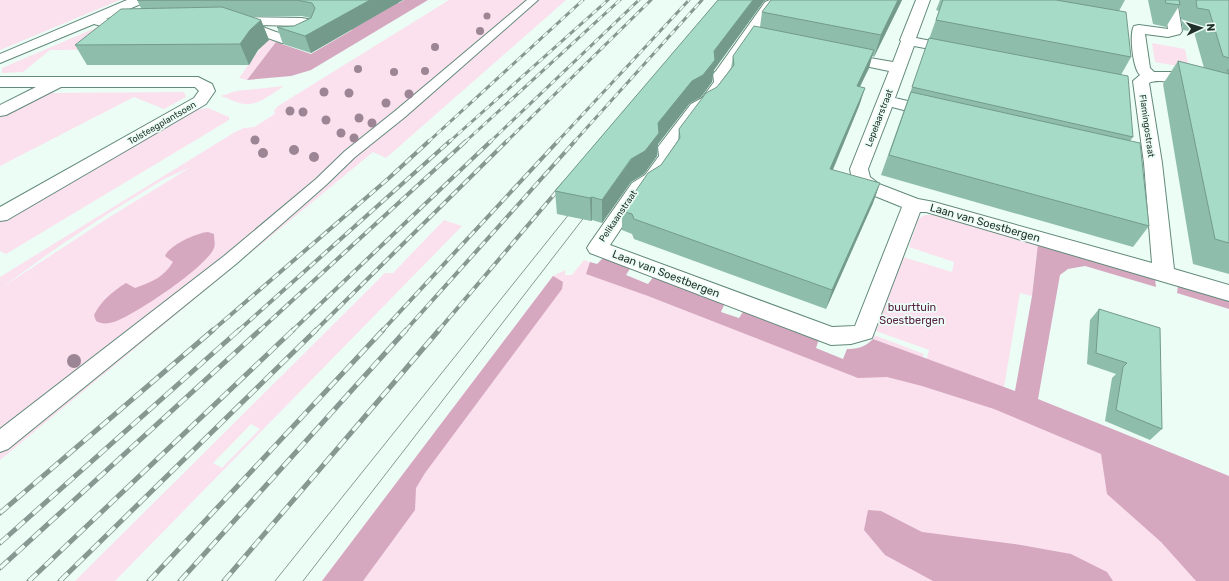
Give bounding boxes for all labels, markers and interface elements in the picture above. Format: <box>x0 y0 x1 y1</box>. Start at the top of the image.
north arrow <box>1181 8 1221 48</box>
text: N <box>1204 23 1217 32</box>
street label: Lepelaarstraat <box>863 87 895 148</box>
street label: Flamingostraat <box>1138 94 1156 159</box>
street label: Tolsteegplantsoen <box>126 99 198 147</box>
street label: Pelikaanstraat <box>597 188 639 244</box>
street label: Laan van Soestbergen <box>928 201 1042 245</box>
street label: Laan van Soestbergen <box>610 247 722 301</box>
park label: buurttuin Soestbergen <box>879 301 945 327</box>

